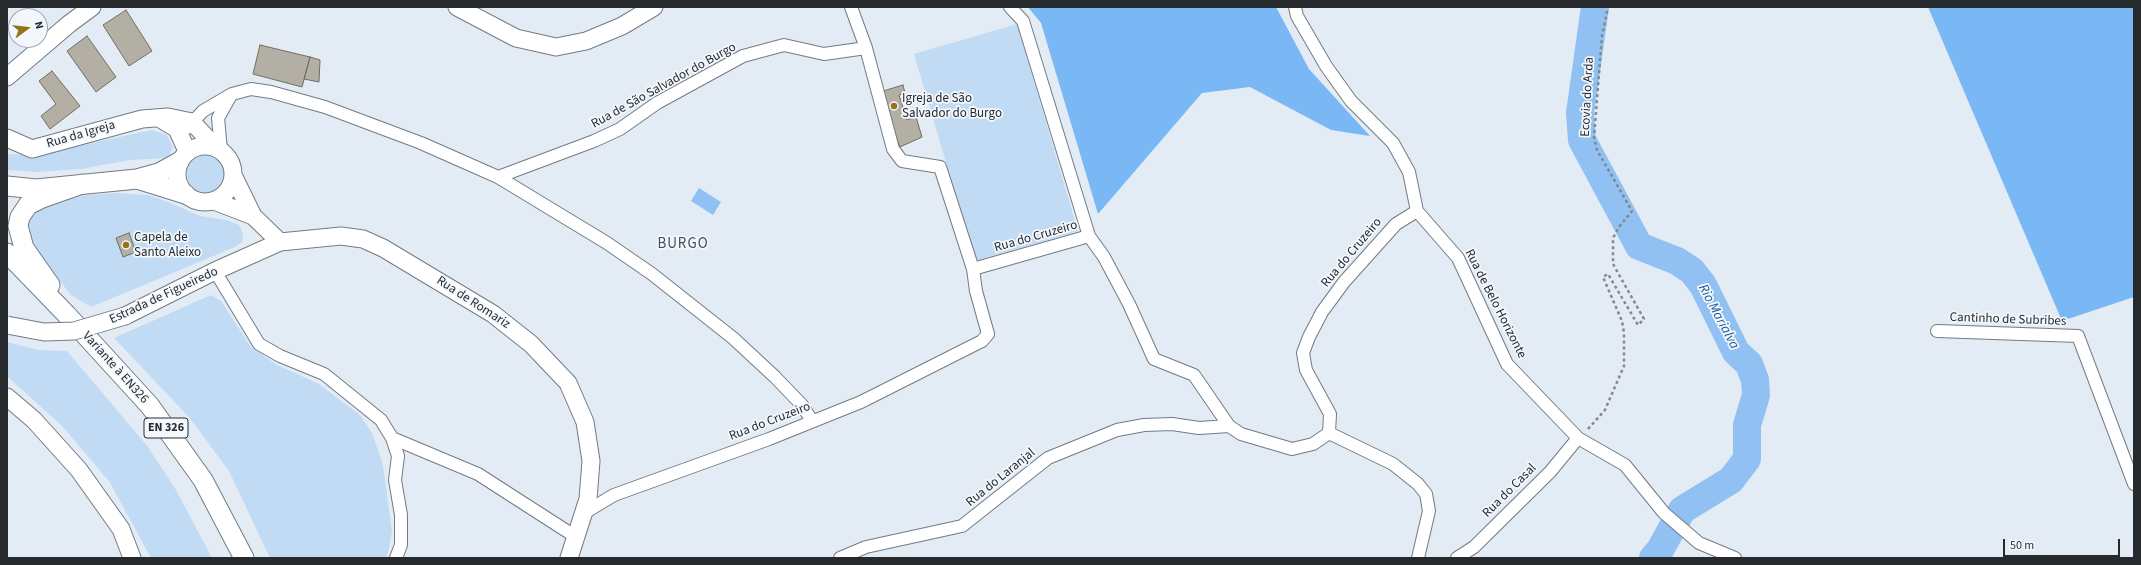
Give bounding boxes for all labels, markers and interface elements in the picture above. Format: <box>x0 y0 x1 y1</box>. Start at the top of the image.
north arrow <box>8 8 48 48</box>
text: N <box>31 20 47 30</box>
street label: Rua de São Salvador do Burgo <box>589 40 739 132</box>
street label: Ecovia do Arda <box>1578 57 1598 137</box>
place label: Igreja de São Salvador do Burgo <box>902 91 1002 122</box>
marker: Igreja de São Salvador do Burgo <box>889 101 899 111</box>
street label: Rua da Igreja <box>45 118 117 152</box>
street label: Rua do Cruzeiro <box>1318 215 1386 291</box>
street label: Rua do Cruzeiro <box>993 218 1079 256</box>
place label: Capela de Santo Aleixo <box>134 230 201 261</box>
district label: BURGO <box>657 236 709 254</box>
marker: Capela de Santo Aleixo <box>121 240 131 250</box>
street label: Rua de Belo Horizonte <box>1461 247 1529 361</box>
street label: Estrada de Figueiredo <box>107 264 221 328</box>
street label: Rua de Romariz <box>433 273 513 333</box>
water label: Rio Marialva <box>1694 282 1742 352</box>
street label: Cantinho de Subribes <box>1949 310 2067 330</box>
street label: Variante à EN326 <box>79 329 151 407</box>
street label: Rua do Cruzeiro <box>727 399 813 445</box>
road number: EN 326 <box>144 418 188 438</box>
street label: Rua do Laranjal <box>963 445 1039 511</box>
street label: Rua do Casal <box>1480 461 1540 521</box>
scale bar <box>2005 531 2122 557</box>
text: 50 m <box>2010 537 2034 554</box>

